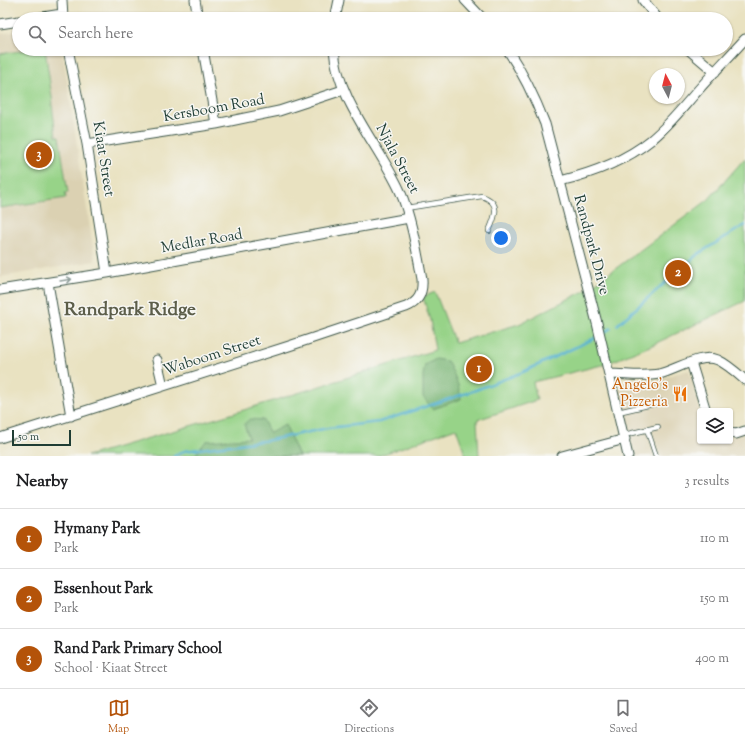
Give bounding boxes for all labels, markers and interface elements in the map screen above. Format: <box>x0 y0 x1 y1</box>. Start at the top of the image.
search box <box>12 12 733 56</box>
icon: search <box>26 23 48 45</box>
text: Search here <box>58 24 133 45</box>
north arrow <box>649 68 685 104</box>
street label: Kersboom Road <box>162 90 267 128</box>
street label: Kiaat Street <box>87 120 119 198</box>
street label: Njala Street <box>370 120 424 198</box>
pin: 3 <box>26 140 52 170</box>
street label: Randpark Drive <box>568 193 614 297</box>
street label: Medlar Road <box>160 224 245 260</box>
your location <box>491 228 511 248</box>
pin: 2 <box>665 258 691 288</box>
one-way arrow <box>59 276 72 284</box>
district label: Randpark Ridge <box>64 297 196 324</box>
street label: Waboom Street <box>160 330 264 382</box>
pin: 1 <box>466 354 492 384</box>
place label: Angelo's Pizzeria <box>612 375 668 413</box>
restaurant icon: Angelo's Pizzeria <box>671 385 689 403</box>
map controls <box>697 408 733 444</box>
button: layers <box>697 408 733 444</box>
scale bar <box>12 428 71 447</box>
text: 50 m <box>18 429 39 445</box>
text: Nearby <box>16 470 68 494</box>
text: 3 results <box>684 473 729 491</box>
text: Hymany Park <box>54 519 140 540</box>
text: 1 <box>27 530 31 548</box>
text: 110 m <box>700 530 729 548</box>
text: Park <box>54 540 79 558</box>
text: Essenhout Park <box>54 579 153 600</box>
text: 2 <box>26 590 32 608</box>
text: 150 m <box>700 590 729 608</box>
text: Park <box>54 600 79 618</box>
text: Rand Park Primary School <box>54 639 222 660</box>
text: 3 <box>26 650 32 668</box>
text: 400 m <box>695 650 729 668</box>
text: School · Kiaat Street <box>54 660 167 678</box>
tab: Map <box>108 697 130 737</box>
tab: Directions <box>345 697 394 737</box>
tab: Saved <box>609 697 637 737</box>

